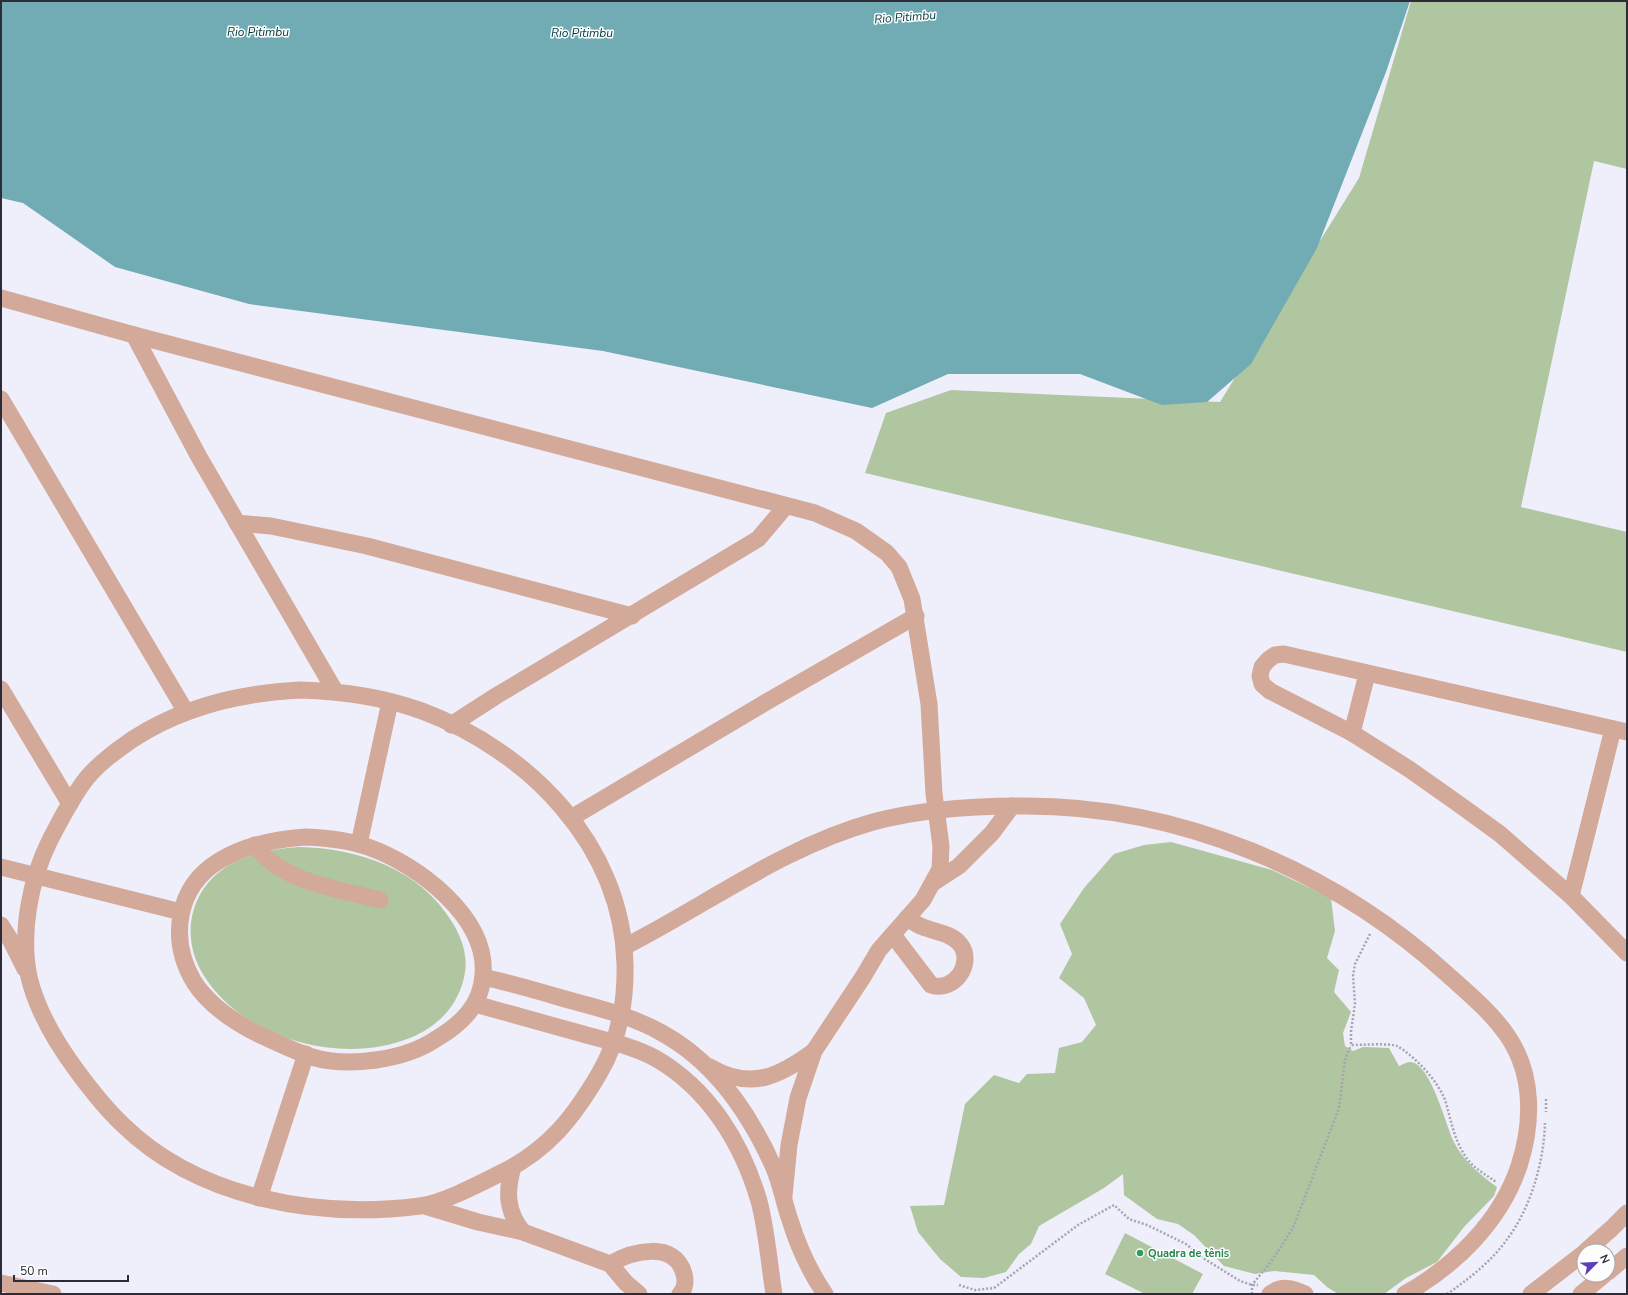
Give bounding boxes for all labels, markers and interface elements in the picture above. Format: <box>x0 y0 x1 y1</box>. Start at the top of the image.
water label: Rio Pitimbu <box>874 7 937 27</box>
water label: Rio Pitimbu <box>227 24 289 40</box>
water label: Rio Pitimbu <box>551 25 613 41</box>
north arrow <box>1576 1243 1616 1283</box>
place label: Quadra de tênis <box>1148 1246 1229 1261</box>
marker: Quadra de tênis <box>1135 1248 1145 1258</box>
text: N <box>1596 1252 1613 1266</box>
scale bar <box>14 1257 128 1283</box>
text: 50 m <box>20 1263 48 1279</box>

